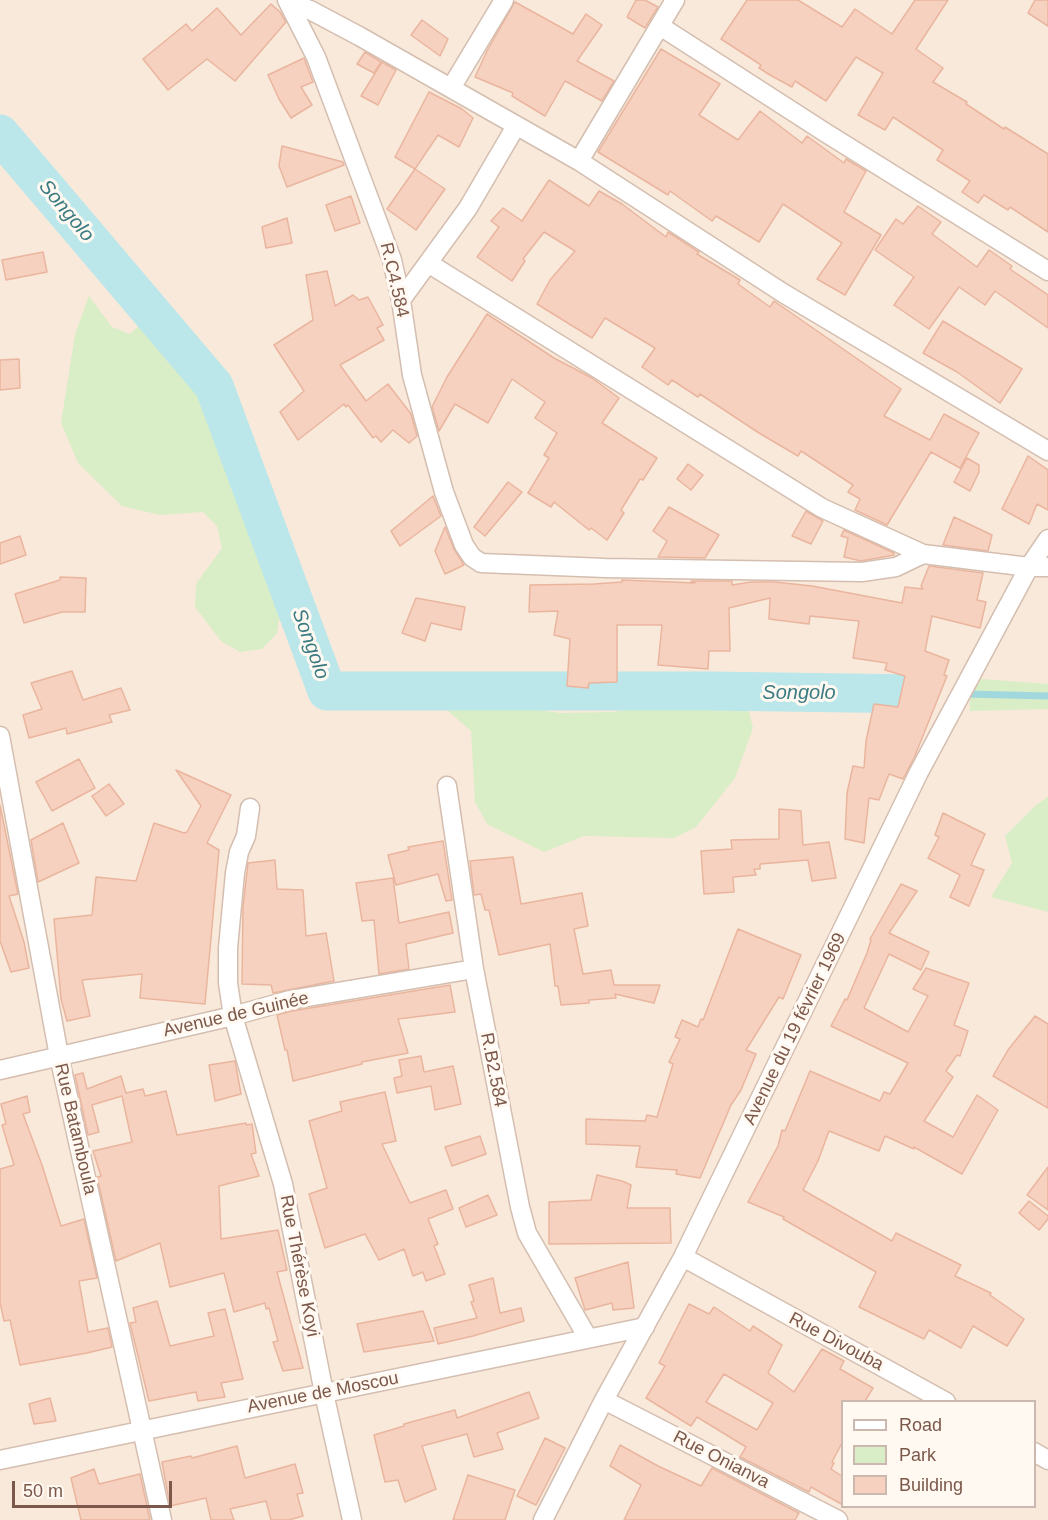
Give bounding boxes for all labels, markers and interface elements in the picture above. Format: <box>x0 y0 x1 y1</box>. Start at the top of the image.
water label: Songolo <box>33 175 99 247</box>
street label: R.C4.584 <box>375 241 413 319</box>
water label: Songolo <box>286 605 334 683</box>
water label: Songolo <box>762 681 836 705</box>
street label: Avenue du 19 février 1969 <box>739 930 851 1128</box>
street label: Avenue de Guinée <box>161 988 311 1042</box>
street label: R.B2.584 <box>475 1031 511 1109</box>
street label: Rue Batamboula <box>49 1061 101 1197</box>
street label: Rue Thérèse Koyi <box>275 1193 323 1339</box>
street label: Rue Divouba <box>785 1308 887 1376</box>
street label: Avenue de Moscou <box>245 1368 401 1418</box>
legend <box>841 1400 1036 1508</box>
text: Road <box>899 1415 942 1435</box>
street label: Rue Onianva <box>669 1427 773 1493</box>
text: Park <box>899 1445 936 1465</box>
scale bar <box>15 1469 176 1507</box>
text: Building <box>899 1475 963 1495</box>
text: 50 m <box>23 1481 63 1501</box>

